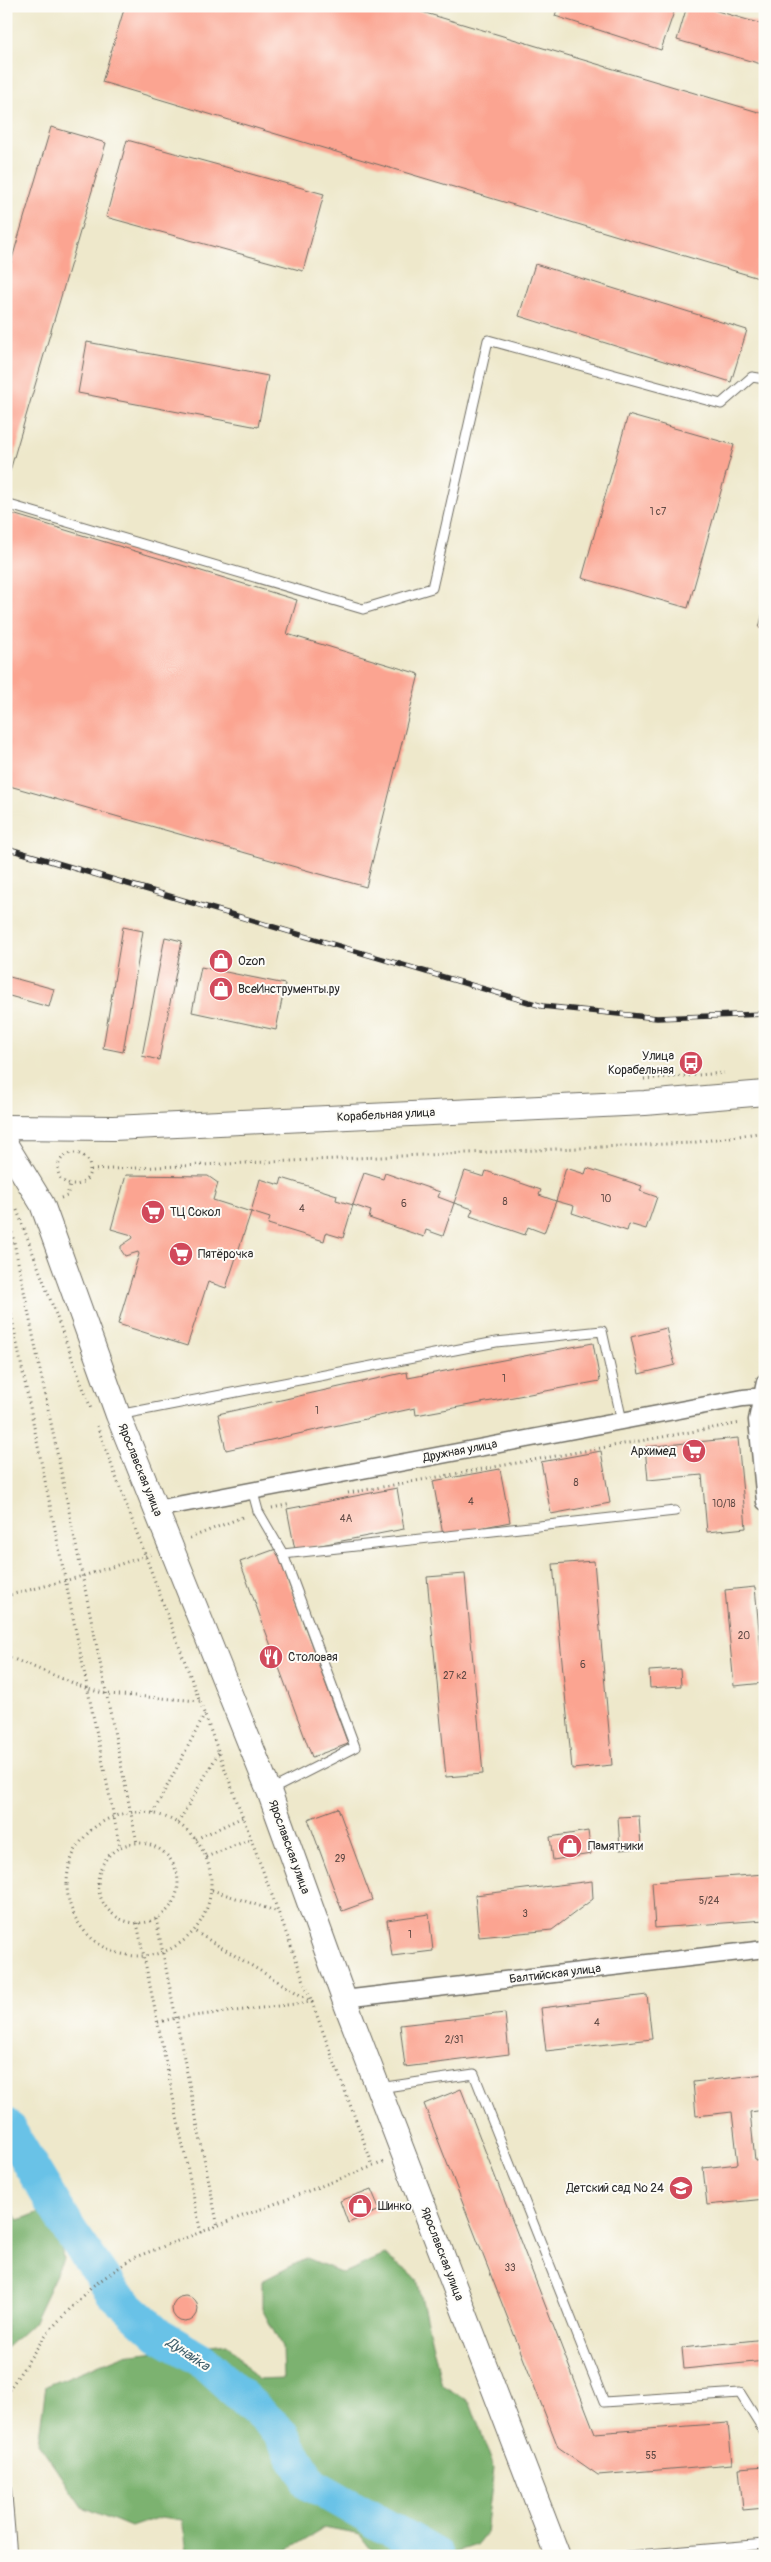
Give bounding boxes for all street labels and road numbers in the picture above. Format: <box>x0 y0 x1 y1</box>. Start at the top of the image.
street label: Корабельная улица <box>336 1105 436 1125</box>
street label: Ярославская улица <box>115 1421 166 1519</box>
street label: Дружная улица <box>421 1436 499 1466</box>
street label: Ярославская улица <box>265 1798 313 1896</box>
street label: Балтийская улица <box>508 1961 602 1987</box>
street label: Ярославская улица <box>417 2205 467 2303</box>

